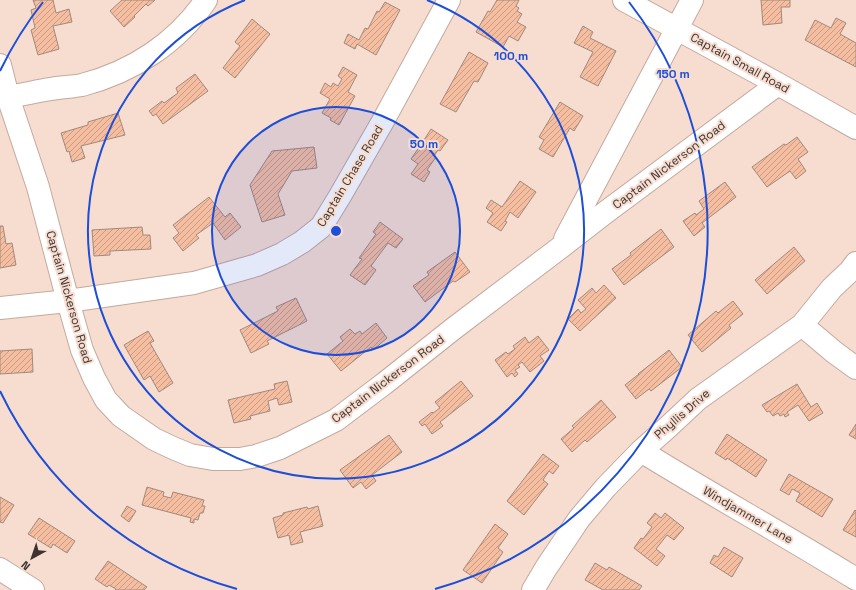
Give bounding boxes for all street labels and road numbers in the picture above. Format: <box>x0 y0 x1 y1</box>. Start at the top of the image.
street label: Captain Small Road <box>688 29 792 97</box>
street label: Captain Nickerson Road <box>609 117 729 213</box>
street label: Captain Chase Road <box>313 122 387 230</box>
street label: Captain Nickerson Road <box>42 229 96 365</box>
street label: Captain Nickerson Road <box>328 331 448 427</box>
street label: Phyllis Drive <box>651 385 713 443</box>
street label: Windjammer Lane <box>700 483 796 547</box>

